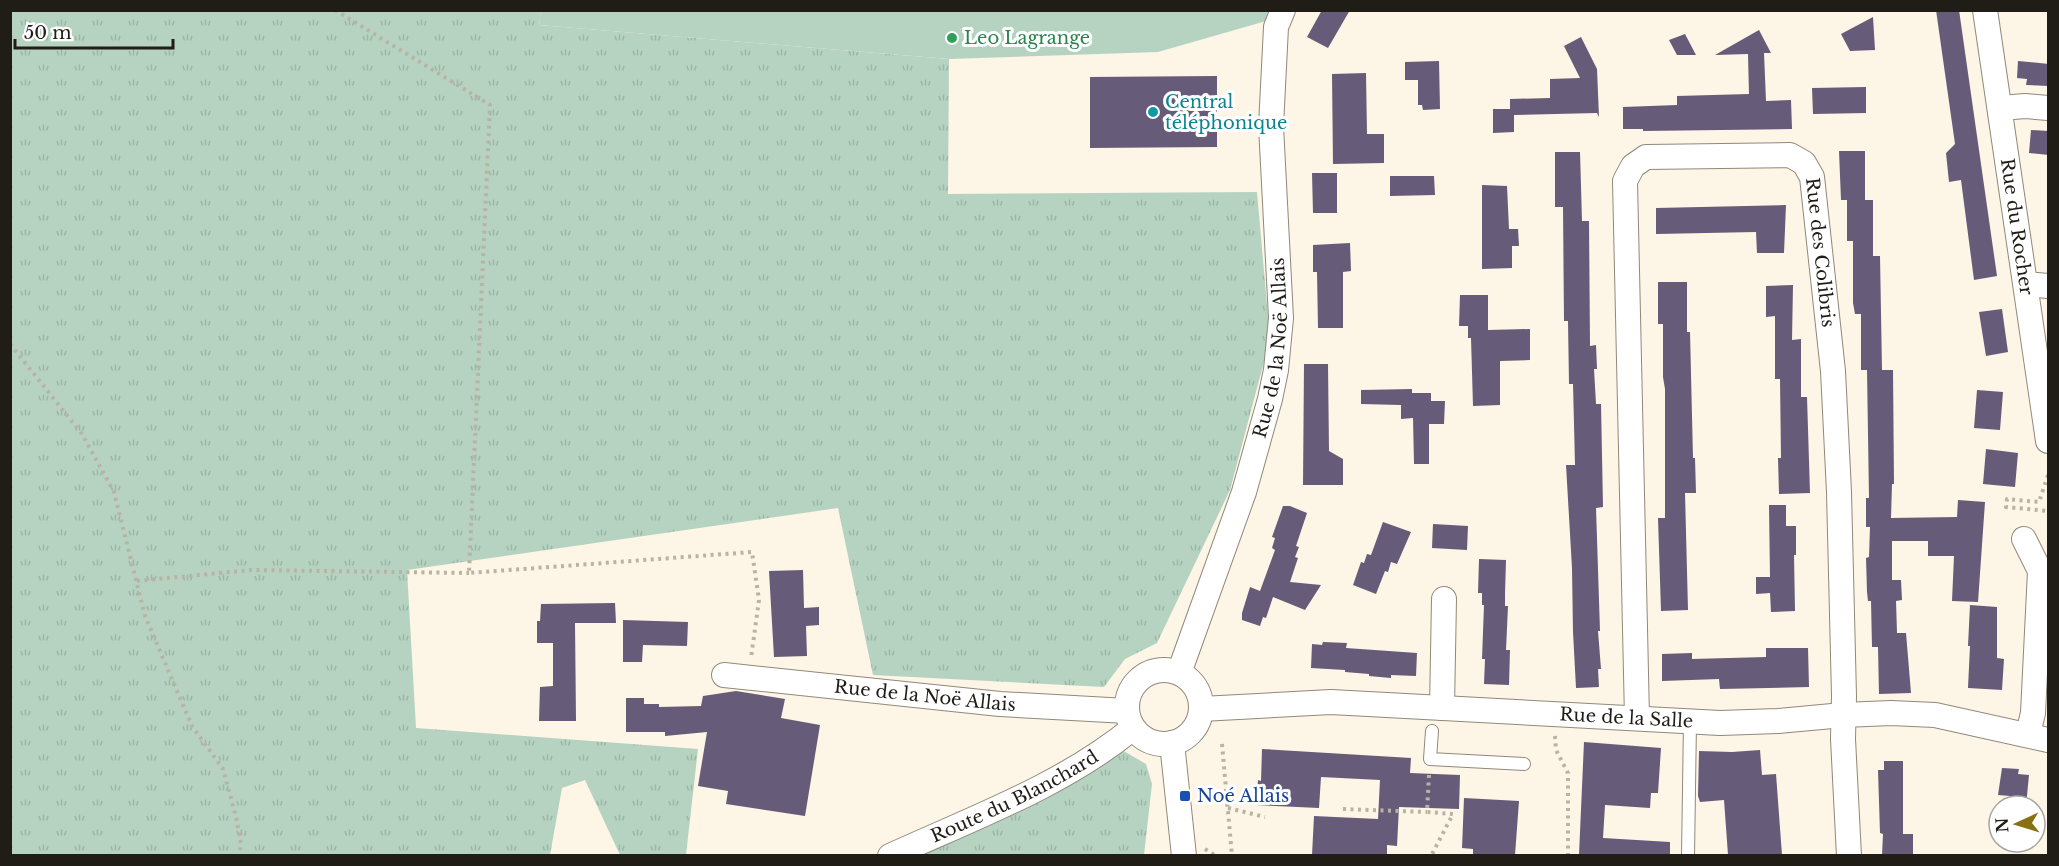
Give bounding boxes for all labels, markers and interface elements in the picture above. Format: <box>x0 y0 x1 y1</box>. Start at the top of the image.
scale bar <box>15 12 172 50</box>
text: 50 m <box>24 22 72 44</box>
place label: Leo Lagrange <box>964 27 1090 49</box>
marker: Leo Lagrange <box>945 31 959 45</box>
place label: Central téléphonique <box>1165 91 1287 134</box>
marker: Central téléphonique <box>1146 105 1160 119</box>
street label: Rue du Rocher <box>1996 157 2038 297</box>
street label: Rue des Colibris <box>1801 176 1839 328</box>
street label: Rue de la Noë Allais <box>1249 257 1292 441</box>
street label: Rue de la Noë Allais <box>833 676 1016 716</box>
street label: Rue de la Salle <box>1559 703 1694 733</box>
street label: Route du Blanchard <box>927 746 1102 847</box>
place label: Noé Allais <box>1197 785 1289 807</box>
marker: Noé Allais <box>1178 789 1192 803</box>
north arrow <box>1987 794 2047 854</box>
text: N <box>1992 817 2013 833</box>

